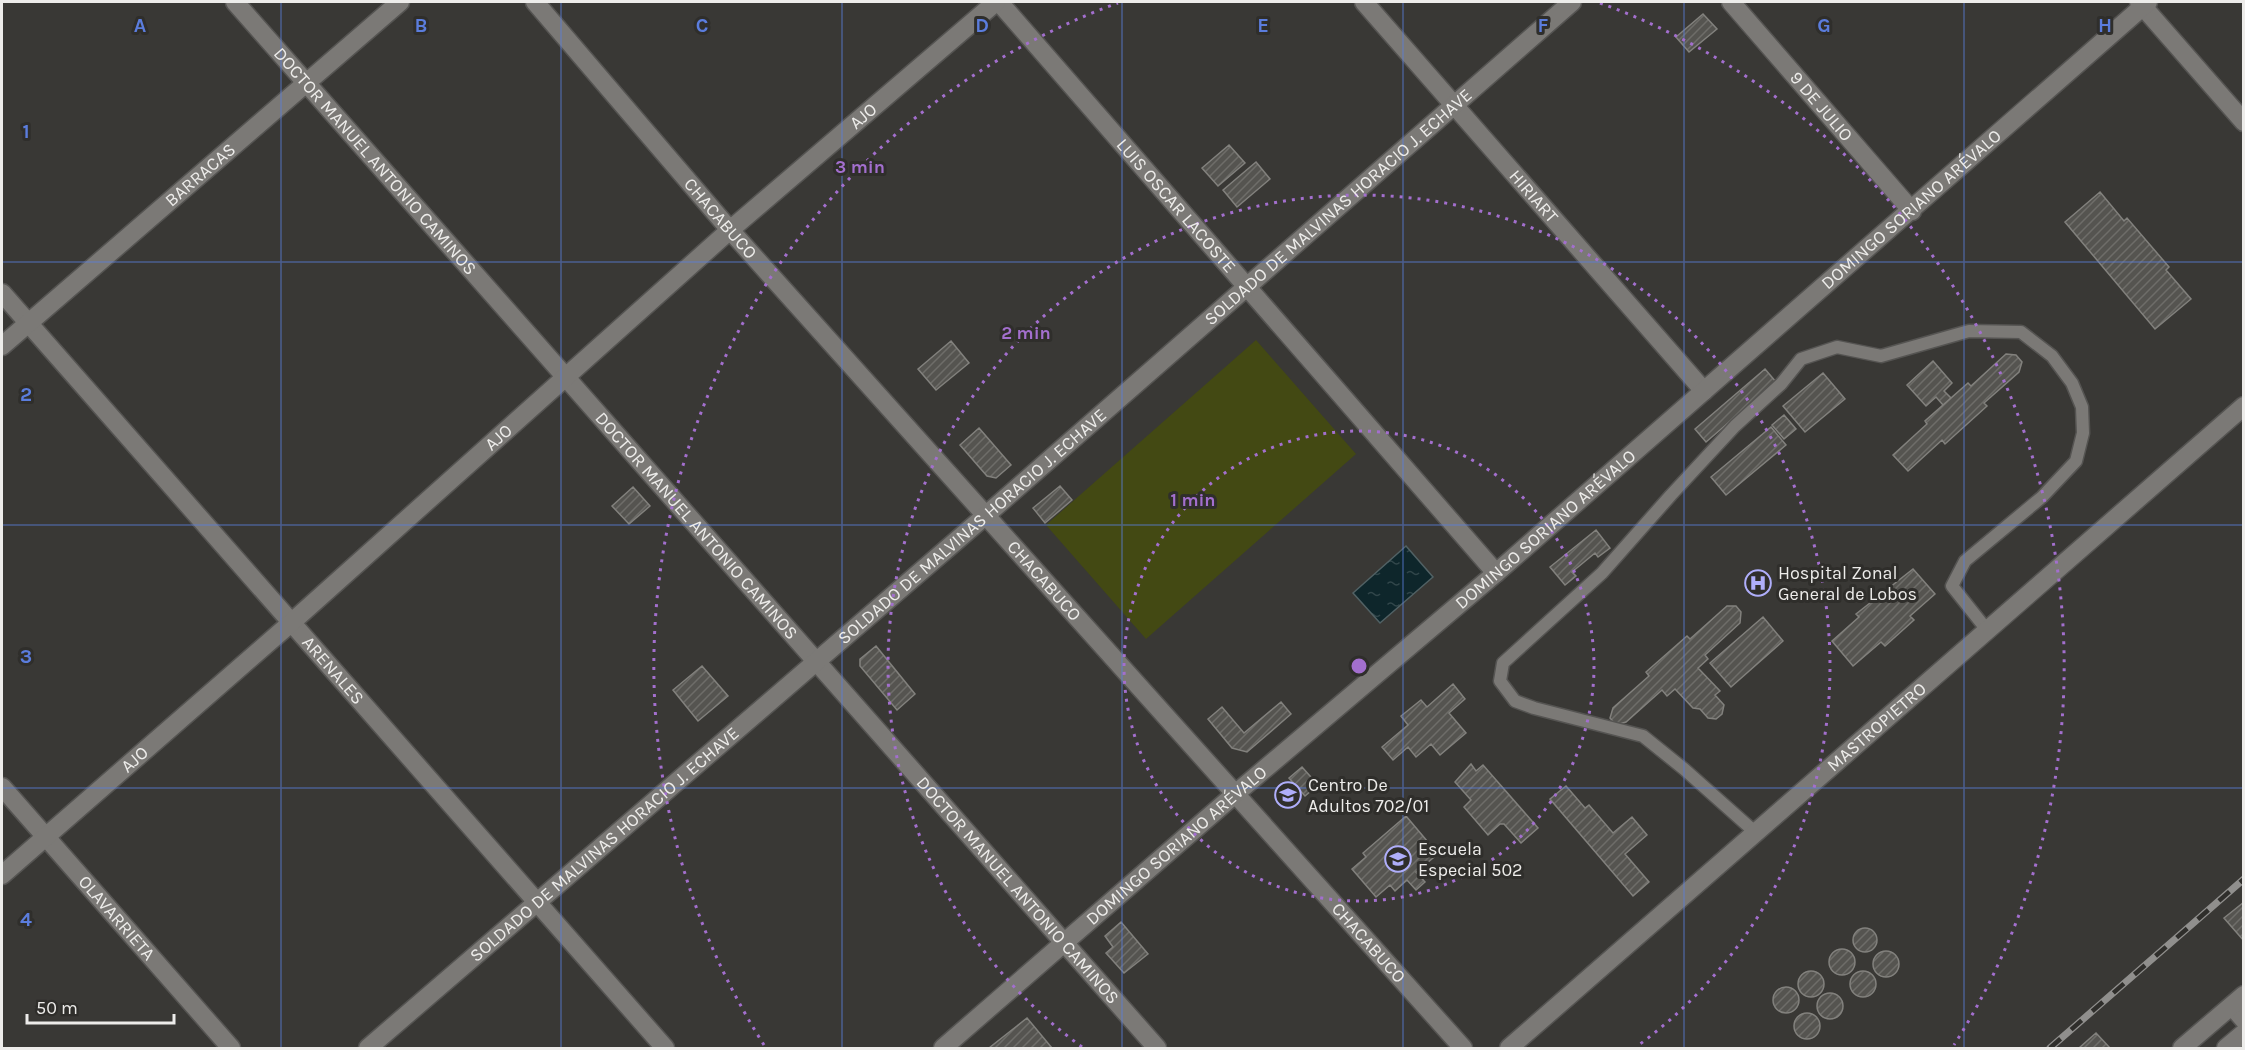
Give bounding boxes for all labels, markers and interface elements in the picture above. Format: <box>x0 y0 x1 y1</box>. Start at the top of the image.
text: A <box>134 14 147 37</box>
text: B <box>415 14 427 37</box>
text: C <box>696 14 708 37</box>
text: D <box>975 14 989 37</box>
text: E <box>1257 14 1269 37</box>
text: F <box>1538 14 1549 37</box>
text: G <box>1817 14 1831 37</box>
text: H <box>2098 14 2112 37</box>
street label: DOCTOR MANUEL ANTONIO CAMINOS <box>269 43 481 279</box>
street label: 9 DE JULIO <box>1785 67 1858 146</box>
street label: SOLDADO DE MALVINAS HORACIO J. ECHAVE <box>1200 84 1476 330</box>
street label: AJO <box>845 98 881 134</box>
text: 1 <box>22 120 30 143</box>
street label: DOMINGO SORIANO ARÉVALO <box>1817 125 2006 294</box>
street label: LUIS OSCAR LACOSTE <box>1112 134 1241 277</box>
street label: BARRACAS <box>160 138 240 211</box>
text: 3 min <box>835 156 885 178</box>
street label: HIRIART <box>1505 165 1563 227</box>
street label: CHACABUCO <box>679 173 762 264</box>
text: 2 min <box>1001 322 1051 344</box>
text: 2 <box>20 383 32 406</box>
street label: SOLDADO DE MALVINAS HORACIO J. ECHAVE <box>833 404 1111 649</box>
street label: DOCTOR MANUEL ANTONIO CAMINOS <box>590 407 803 644</box>
street label: AJO <box>480 419 517 455</box>
street label: DOMINGO SORIANO ARÉVALO <box>1451 445 1640 614</box>
text: 1 min <box>1170 489 1216 511</box>
street label: CHACABUCO <box>1003 536 1086 626</box>
place label: Hospital Zonal General de Lobos <box>1778 562 1917 605</box>
hospital icon: Hospital Zonal General de Lobos <box>1743 568 1773 598</box>
street label: ARENALES <box>297 632 369 709</box>
text: 3 <box>20 645 32 668</box>
centre of rings <box>1349 656 1369 676</box>
street label: MASTROPIETRO <box>1822 678 1931 776</box>
street label: SOLDADO DE MALVINAS HORACIO J. ECHAVE <box>465 722 743 966</box>
street label: AJO <box>116 741 153 777</box>
street label: DOMINGO SORIANO ARÉVALO <box>1081 761 1271 930</box>
street label: DOCTOR MANUEL ANTONIO CAMINOS <box>912 772 1124 1009</box>
place label: Centro De Adultos 702/01 <box>1308 774 1429 817</box>
school or university icon: Centro De Adultos 702/01 <box>1273 780 1303 810</box>
place label: Escuela Especial 502 <box>1418 838 1523 881</box>
school or university icon: Escuela Especial 502 <box>1383 844 1413 874</box>
street label: OLAVARRIETA <box>74 871 160 965</box>
street label: CHACABUCO <box>1327 898 1410 987</box>
text: 4 <box>20 908 32 931</box>
scale bar <box>27 987 174 1025</box>
text: 50 m <box>36 997 78 1019</box>

